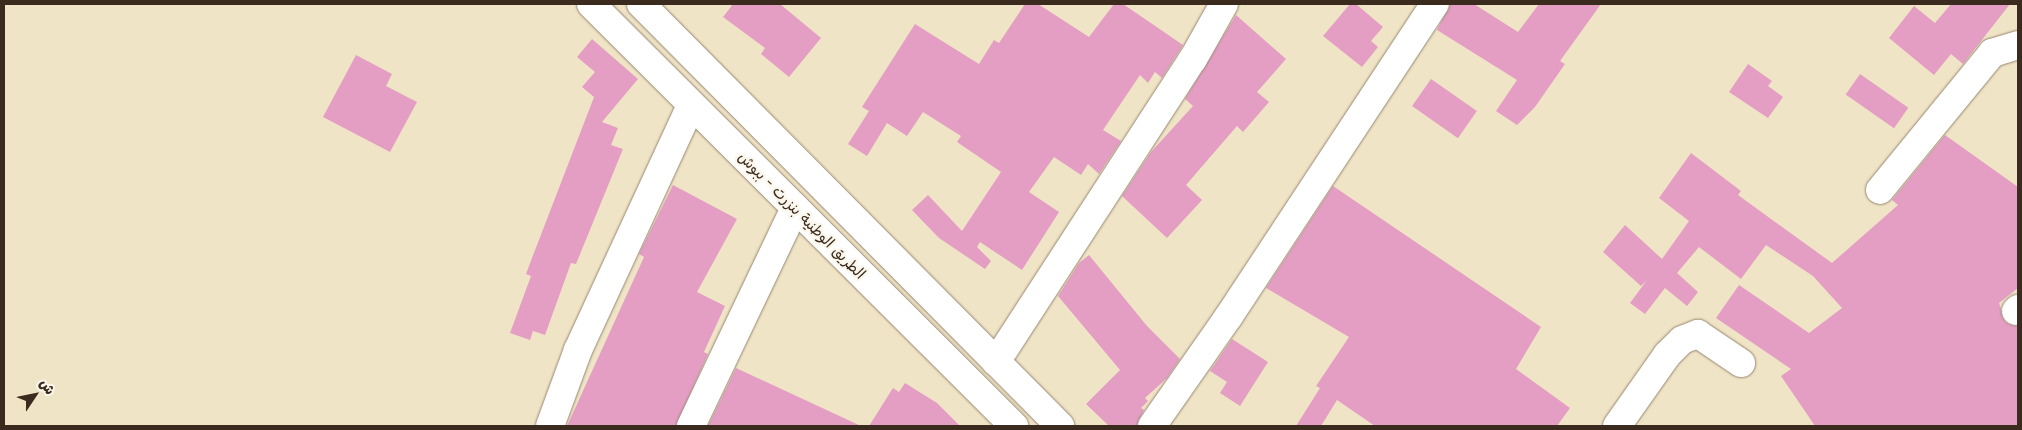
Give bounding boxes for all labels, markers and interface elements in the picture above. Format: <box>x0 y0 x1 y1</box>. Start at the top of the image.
street label: الطريق الوطنية بنزرت - ببوش <box>735 148 869 282</box>
north arrow <box>10 370 60 420</box>
text: ش <box>36 375 60 398</box>

